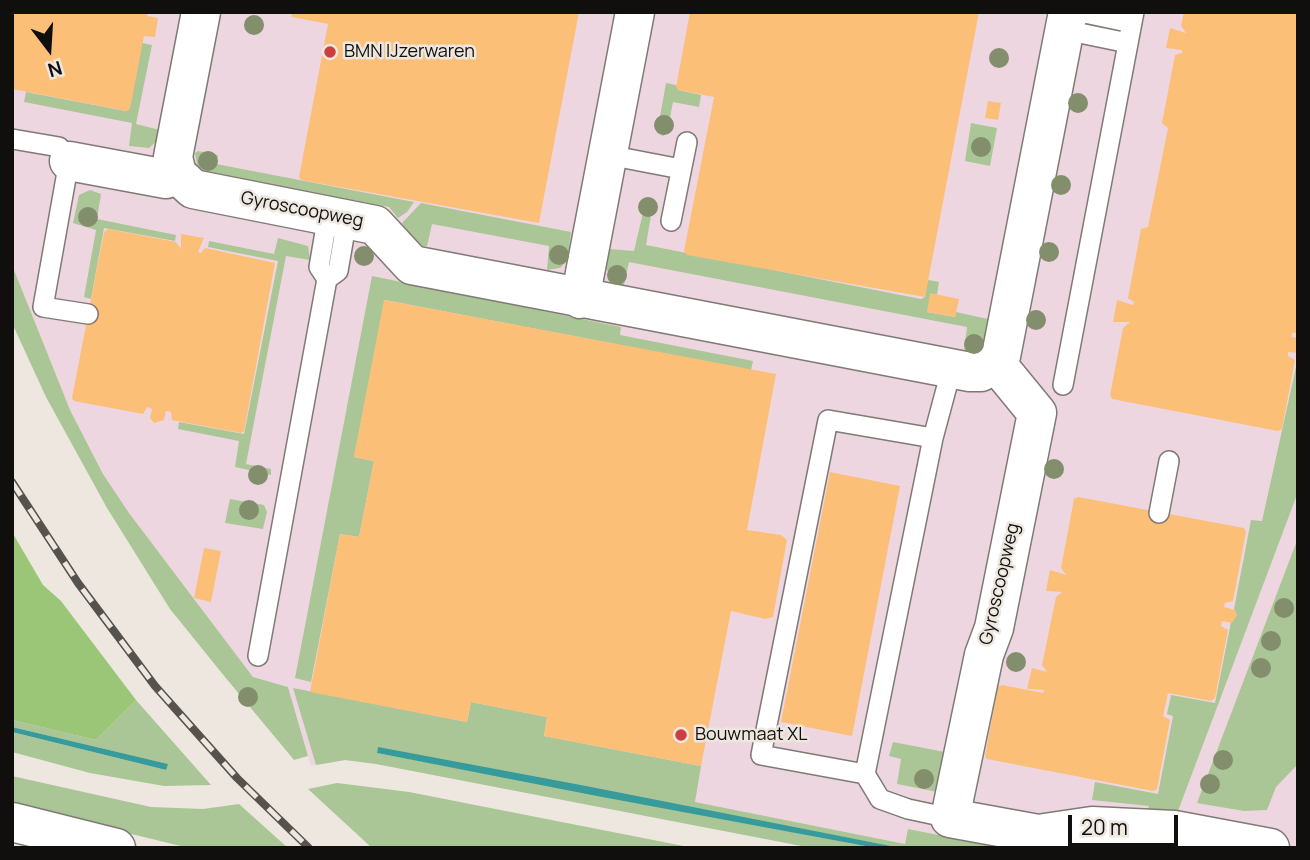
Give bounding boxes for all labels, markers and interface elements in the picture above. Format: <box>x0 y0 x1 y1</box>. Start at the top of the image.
north arrow <box>14 14 84 84</box>
place label: BMN IJzerwaren <box>344 41 475 63</box>
marker: BMN IJzerwaren <box>322 44 338 60</box>
text: N <box>45 55 65 84</box>
street label: Gyroscoopweg <box>239 188 365 232</box>
street label: Gyroscoopweg <box>975 521 1025 647</box>
place label: Bouwmaat XL <box>695 724 807 746</box>
marker: Bouwmaat XL <box>673 727 689 743</box>
scale bar <box>1072 800 1182 844</box>
text: 20 m <box>1081 813 1128 841</box>

